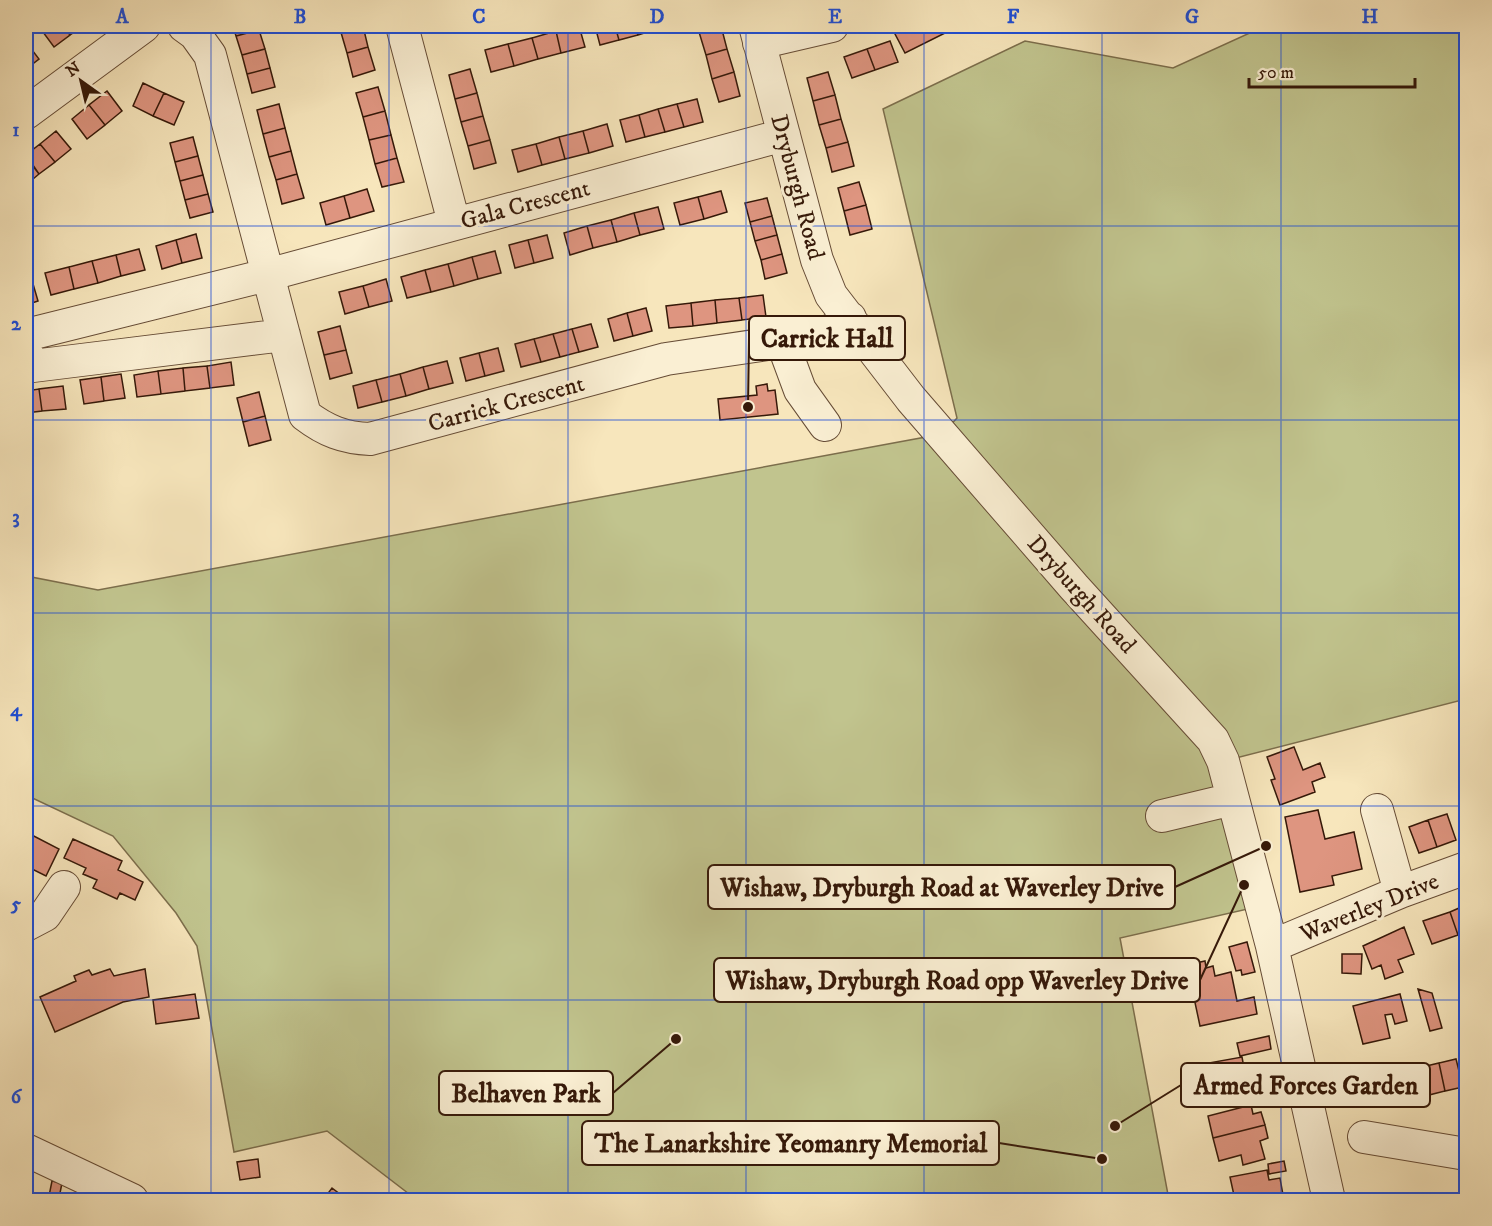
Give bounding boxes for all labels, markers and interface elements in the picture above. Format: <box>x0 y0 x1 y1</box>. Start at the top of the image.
text: A <box>115 5 130 30</box>
text: B <box>294 5 306 30</box>
text: C <box>472 5 486 30</box>
text: D <box>650 5 665 30</box>
text: E <box>828 5 842 30</box>
text: F <box>1007 5 1020 30</box>
text: G <box>1185 5 1199 30</box>
text: H <box>1362 5 1379 30</box>
north arrow <box>51 51 111 111</box>
scale bar <box>1249 51 1416 89</box>
text: N <box>62 57 84 81</box>
text: 50 m <box>1258 62 1294 84</box>
street label: Dryburgh Road <box>763 111 831 263</box>
text: 1 <box>12 118 20 143</box>
street label: Gala Crescent <box>457 173 593 237</box>
text: 2 <box>11 312 22 337</box>
callout: Carrick Hall <box>749 316 905 360</box>
text: Carrick Hall <box>761 323 894 356</box>
street label: Carrick Crescent <box>425 369 588 439</box>
text: 3 <box>12 505 20 530</box>
street label: Dryburgh Road <box>1020 529 1142 660</box>
text: 4 <box>10 698 23 723</box>
callout: Wishaw, Dryburgh Road at Waverley Drive <box>708 865 1175 909</box>
street label: Waverley Drive <box>1295 866 1443 950</box>
text: Wishaw, Dryburgh Road at Waverley Drive <box>719 872 1164 905</box>
text: 5 <box>10 892 21 917</box>
callout: Wishaw, Dryburgh Road opp Waverley Drive <box>714 958 1200 1002</box>
text: Wishaw, Dryburgh Road opp Waverley Drive <box>725 965 1189 998</box>
callout: Armed Forces Garden <box>1181 1063 1430 1107</box>
text: Armed Forces Garden <box>1193 1070 1419 1103</box>
callout: Belhaven Park <box>439 1071 613 1115</box>
text: Belhaven Park <box>451 1078 602 1111</box>
text: 6 <box>11 1085 23 1110</box>
callout: The Lanarkshire Yeomanry Memorial <box>582 1121 999 1165</box>
text: The Lanarkshire Yeomanry Memorial <box>594 1128 989 1161</box>

